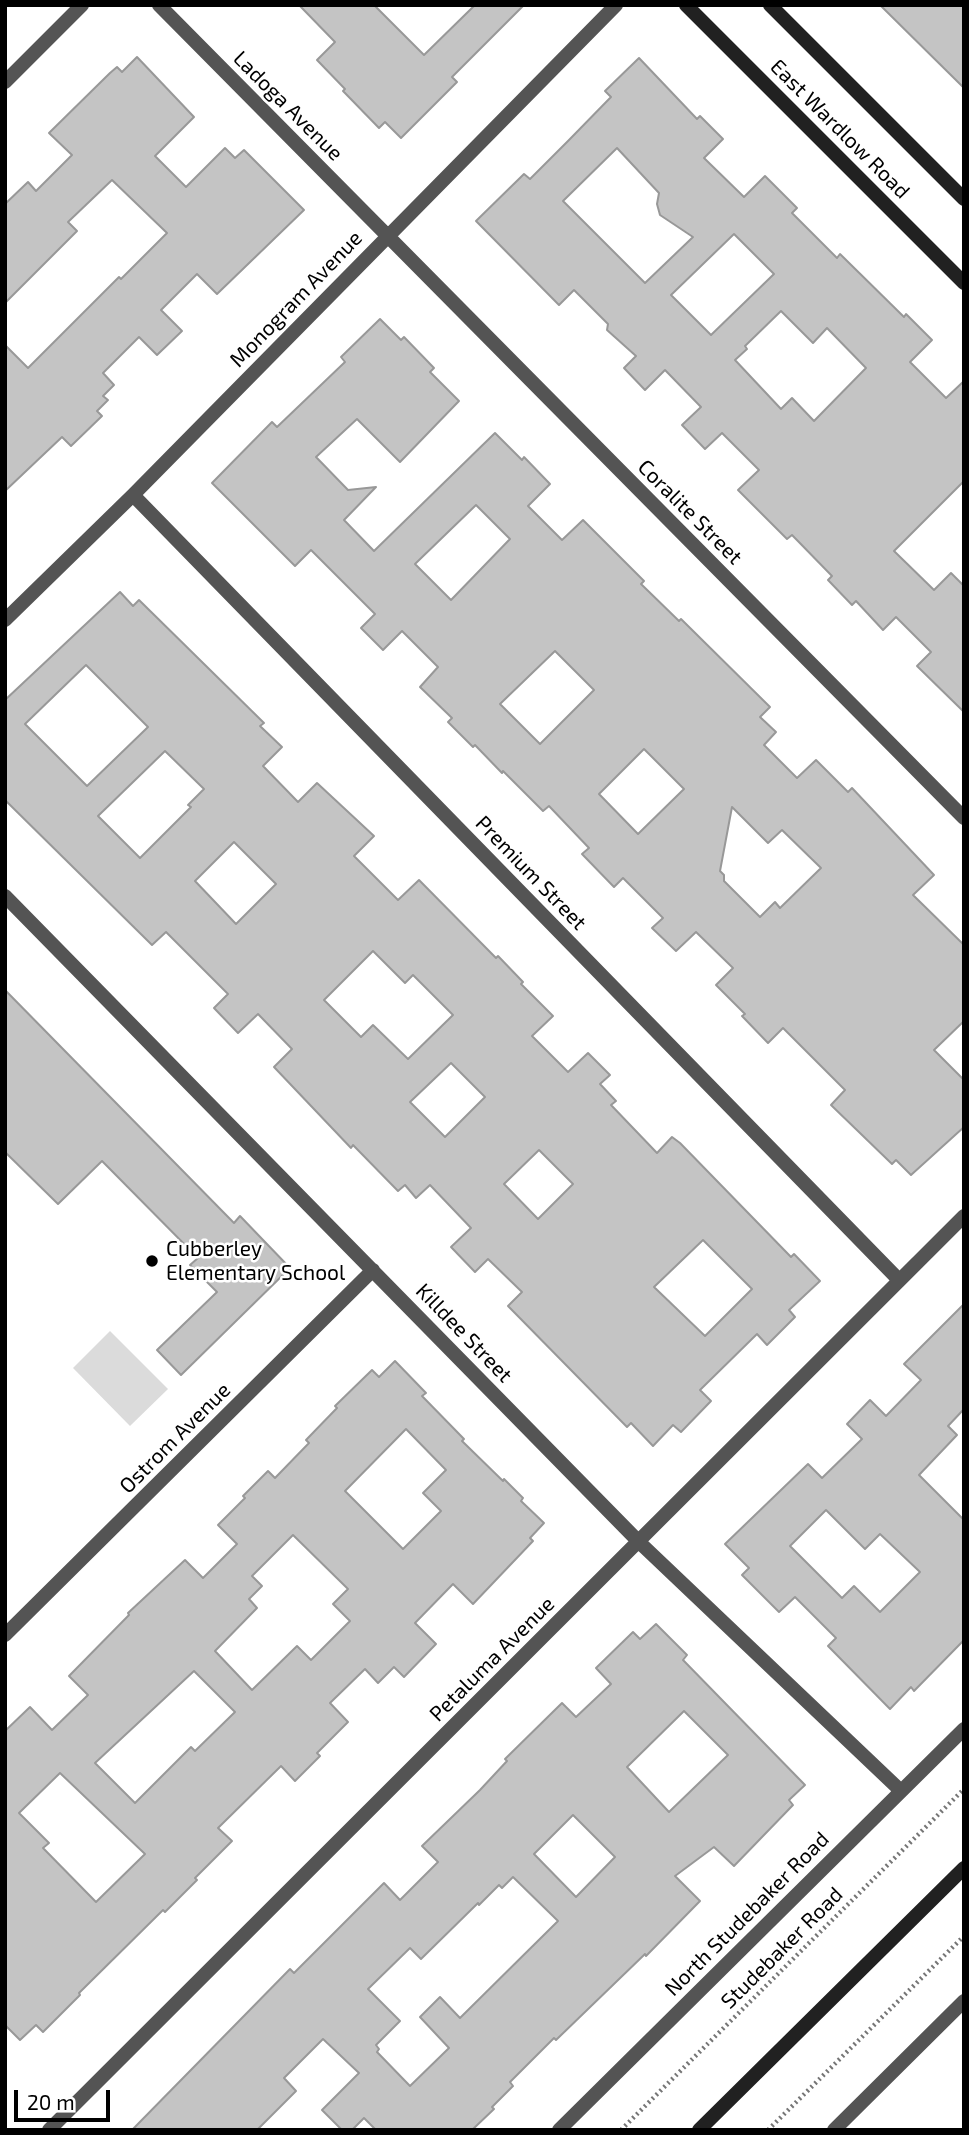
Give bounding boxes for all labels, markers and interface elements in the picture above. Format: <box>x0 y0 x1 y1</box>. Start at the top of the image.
street label: Ladoga Avenue <box>228 46 348 166</box>
street label: East Wardlow Road <box>765 54 915 204</box>
street label: Monogram Avenue <box>225 226 367 372</box>
street label: Coralite Street <box>632 454 748 570</box>
street label: Premium Street <box>470 811 592 935</box>
place label: Cubberley Elementary School <box>166 1236 345 1286</box>
marker: Cubberley Elementary School <box>144 1253 160 1269</box>
street label: Killdee Street <box>411 1278 517 1388</box>
street label: Ostrom Avenue <box>114 1377 236 1499</box>
street label: Petaluma Avenue <box>424 1591 560 1727</box>
street label: North Studebaker Road <box>660 1827 834 2001</box>
street label: Studebaker Road <box>716 1882 848 2014</box>
scale bar <box>18 2076 114 2120</box>
text: 20 m <box>27 2089 75 2114</box>

